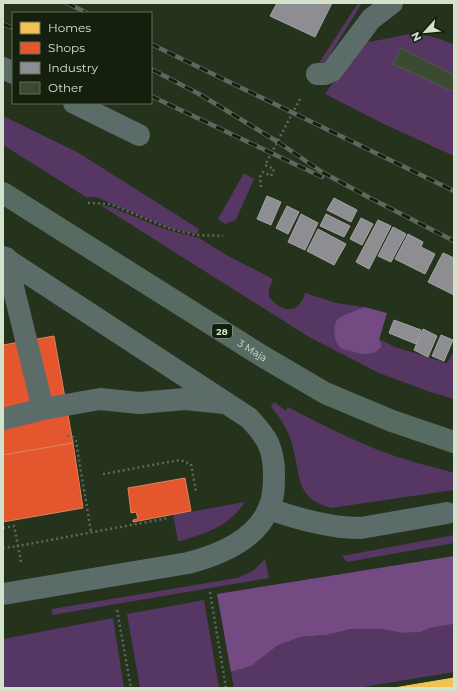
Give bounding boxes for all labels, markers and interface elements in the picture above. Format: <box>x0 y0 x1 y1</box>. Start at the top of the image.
legend <box>12 12 152 104</box>
north arrow <box>405 12 445 52</box>
text: Homes <box>48 20 91 35</box>
text: N <box>408 29 424 44</box>
text: Shops <box>48 40 85 55</box>
text: Industry <box>48 60 98 75</box>
text: Other <box>48 80 83 95</box>
road number: 28 <box>212 324 232 338</box>
street label: 3 Maja <box>236 336 270 364</box>

